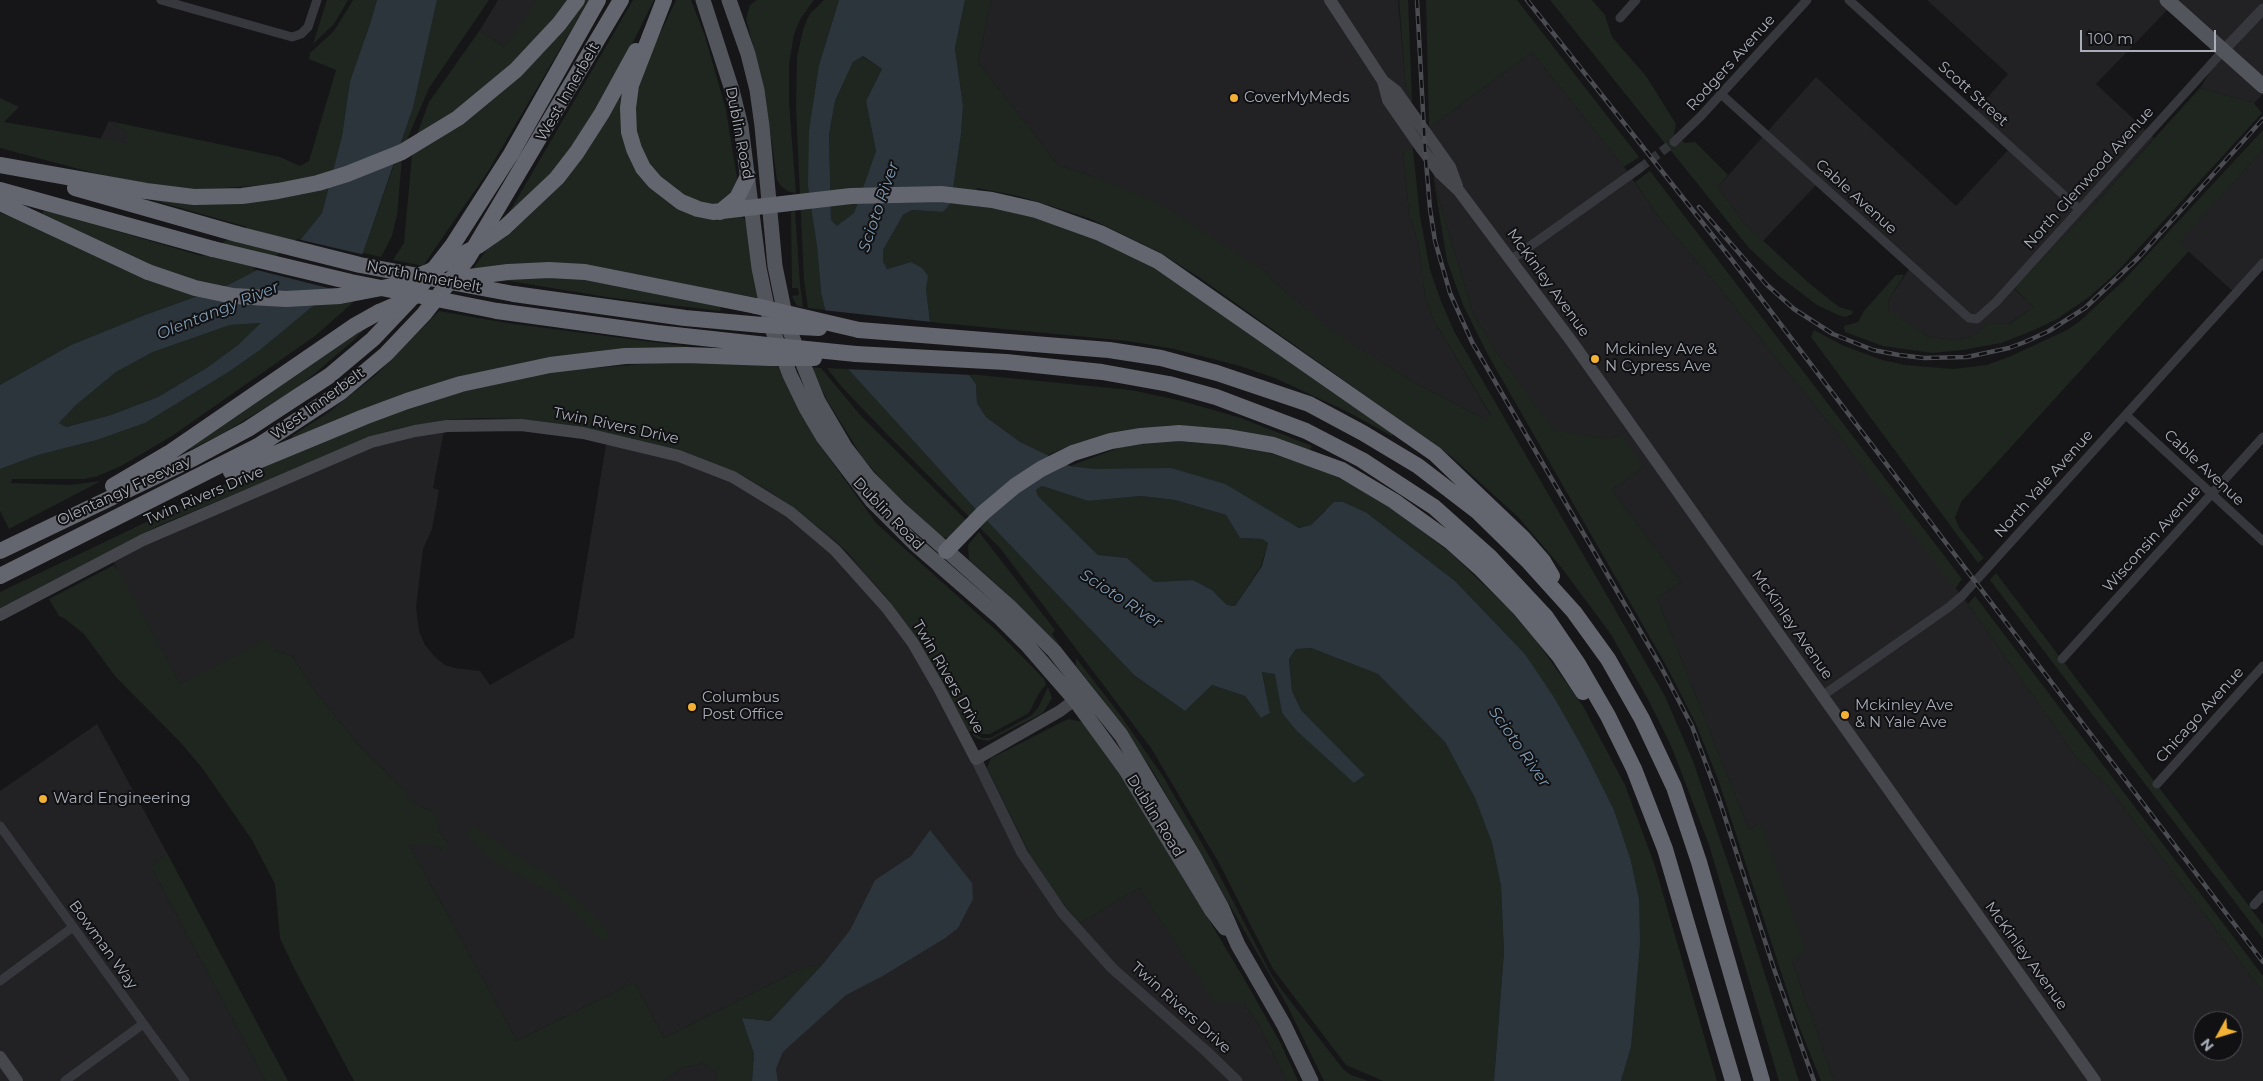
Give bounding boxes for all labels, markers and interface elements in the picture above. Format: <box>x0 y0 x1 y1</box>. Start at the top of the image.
street label: Rodgers Avenue <box>1683 11 1779 115</box>
scale bar <box>2083 20 2219 52</box>
text: 100 m <box>2088 29 2133 48</box>
street label: West Innerbelt <box>532 39 604 145</box>
street label: Scott Street <box>1934 58 2012 130</box>
street label: Dublin Road <box>721 85 757 181</box>
place label: CoverMyMeds <box>1244 89 1350 107</box>
marker: CoverMyMeds <box>1228 92 1240 104</box>
street label: North Glenwood Avenue <box>2020 103 2158 253</box>
street label: Cable Avenue <box>1812 156 1900 238</box>
water label: Scioto River <box>855 159 903 255</box>
street label: McKinley Avenue <box>1503 225 1593 341</box>
street label: North Innerbelt <box>365 257 483 297</box>
water label: Olentangy River <box>154 278 282 344</box>
place label: Mckinley Ave & N Cypress Ave <box>1605 341 1717 376</box>
marker: Mckinley Ave & N Cypress Ave <box>1589 353 1601 365</box>
street label: West Innerbelt <box>268 364 368 444</box>
street label: Twin Rivers Drive <box>552 404 680 448</box>
street label: North Yale Avenue <box>1991 426 2097 542</box>
street label: Cable Avenue <box>2160 426 2248 510</box>
street label: Olentangy Freeway <box>54 452 194 530</box>
street label: Twin Rivers Drive <box>142 463 266 529</box>
street label: Dublin Road <box>849 474 927 554</box>
street label: Wisconsin Avenue <box>2099 482 2205 596</box>
water label: Scioto River <box>1076 565 1166 633</box>
street label: McKinley Avenue <box>1748 567 1836 683</box>
street label: Twin Rivers Drive <box>908 617 988 737</box>
street label: Chicago Avenue <box>2152 664 2248 766</box>
place label: Columbus Post Office <box>702 689 783 724</box>
place label: Mckinley Ave & N Yale Ave <box>1855 697 1953 732</box>
marker: Columbus Post Office <box>686 701 698 713</box>
water label: Scioto River <box>1484 703 1554 791</box>
marker: Mckinley Ave & N Yale Ave <box>1839 709 1851 721</box>
street label: Dublin Road <box>1122 771 1188 861</box>
place label: Ward Engineering <box>53 790 191 808</box>
marker: Ward Engineering <box>37 793 49 805</box>
street label: Bowman Way <box>65 897 141 993</box>
street label: McKinley Avenue <box>1981 898 2071 1014</box>
street label: Twin Rivers Drive <box>1128 959 1234 1057</box>
north arrow <box>2193 1011 2243 1061</box>
text: N <box>2197 1035 2218 1055</box>

